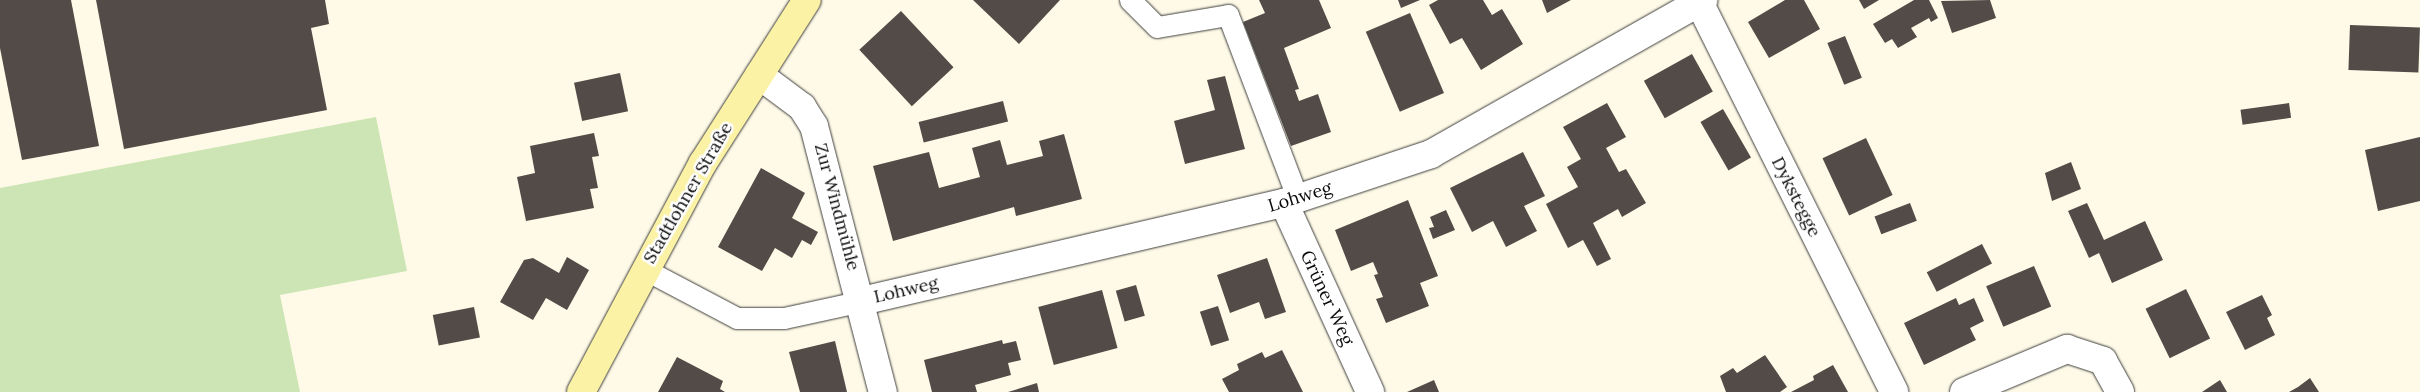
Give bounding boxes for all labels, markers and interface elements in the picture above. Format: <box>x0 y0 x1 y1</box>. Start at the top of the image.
street label: Stadtlohner Straße <box>639 119 737 267</box>
street label: Zur Windmühle <box>810 141 864 273</box>
street label: Dykstegge <box>1767 153 1825 241</box>
street label: Lohweg <box>1266 177 1334 217</box>
street label: Grüner Weg <box>1296 247 1358 349</box>
street label: Lohweg <box>872 272 940 308</box>

